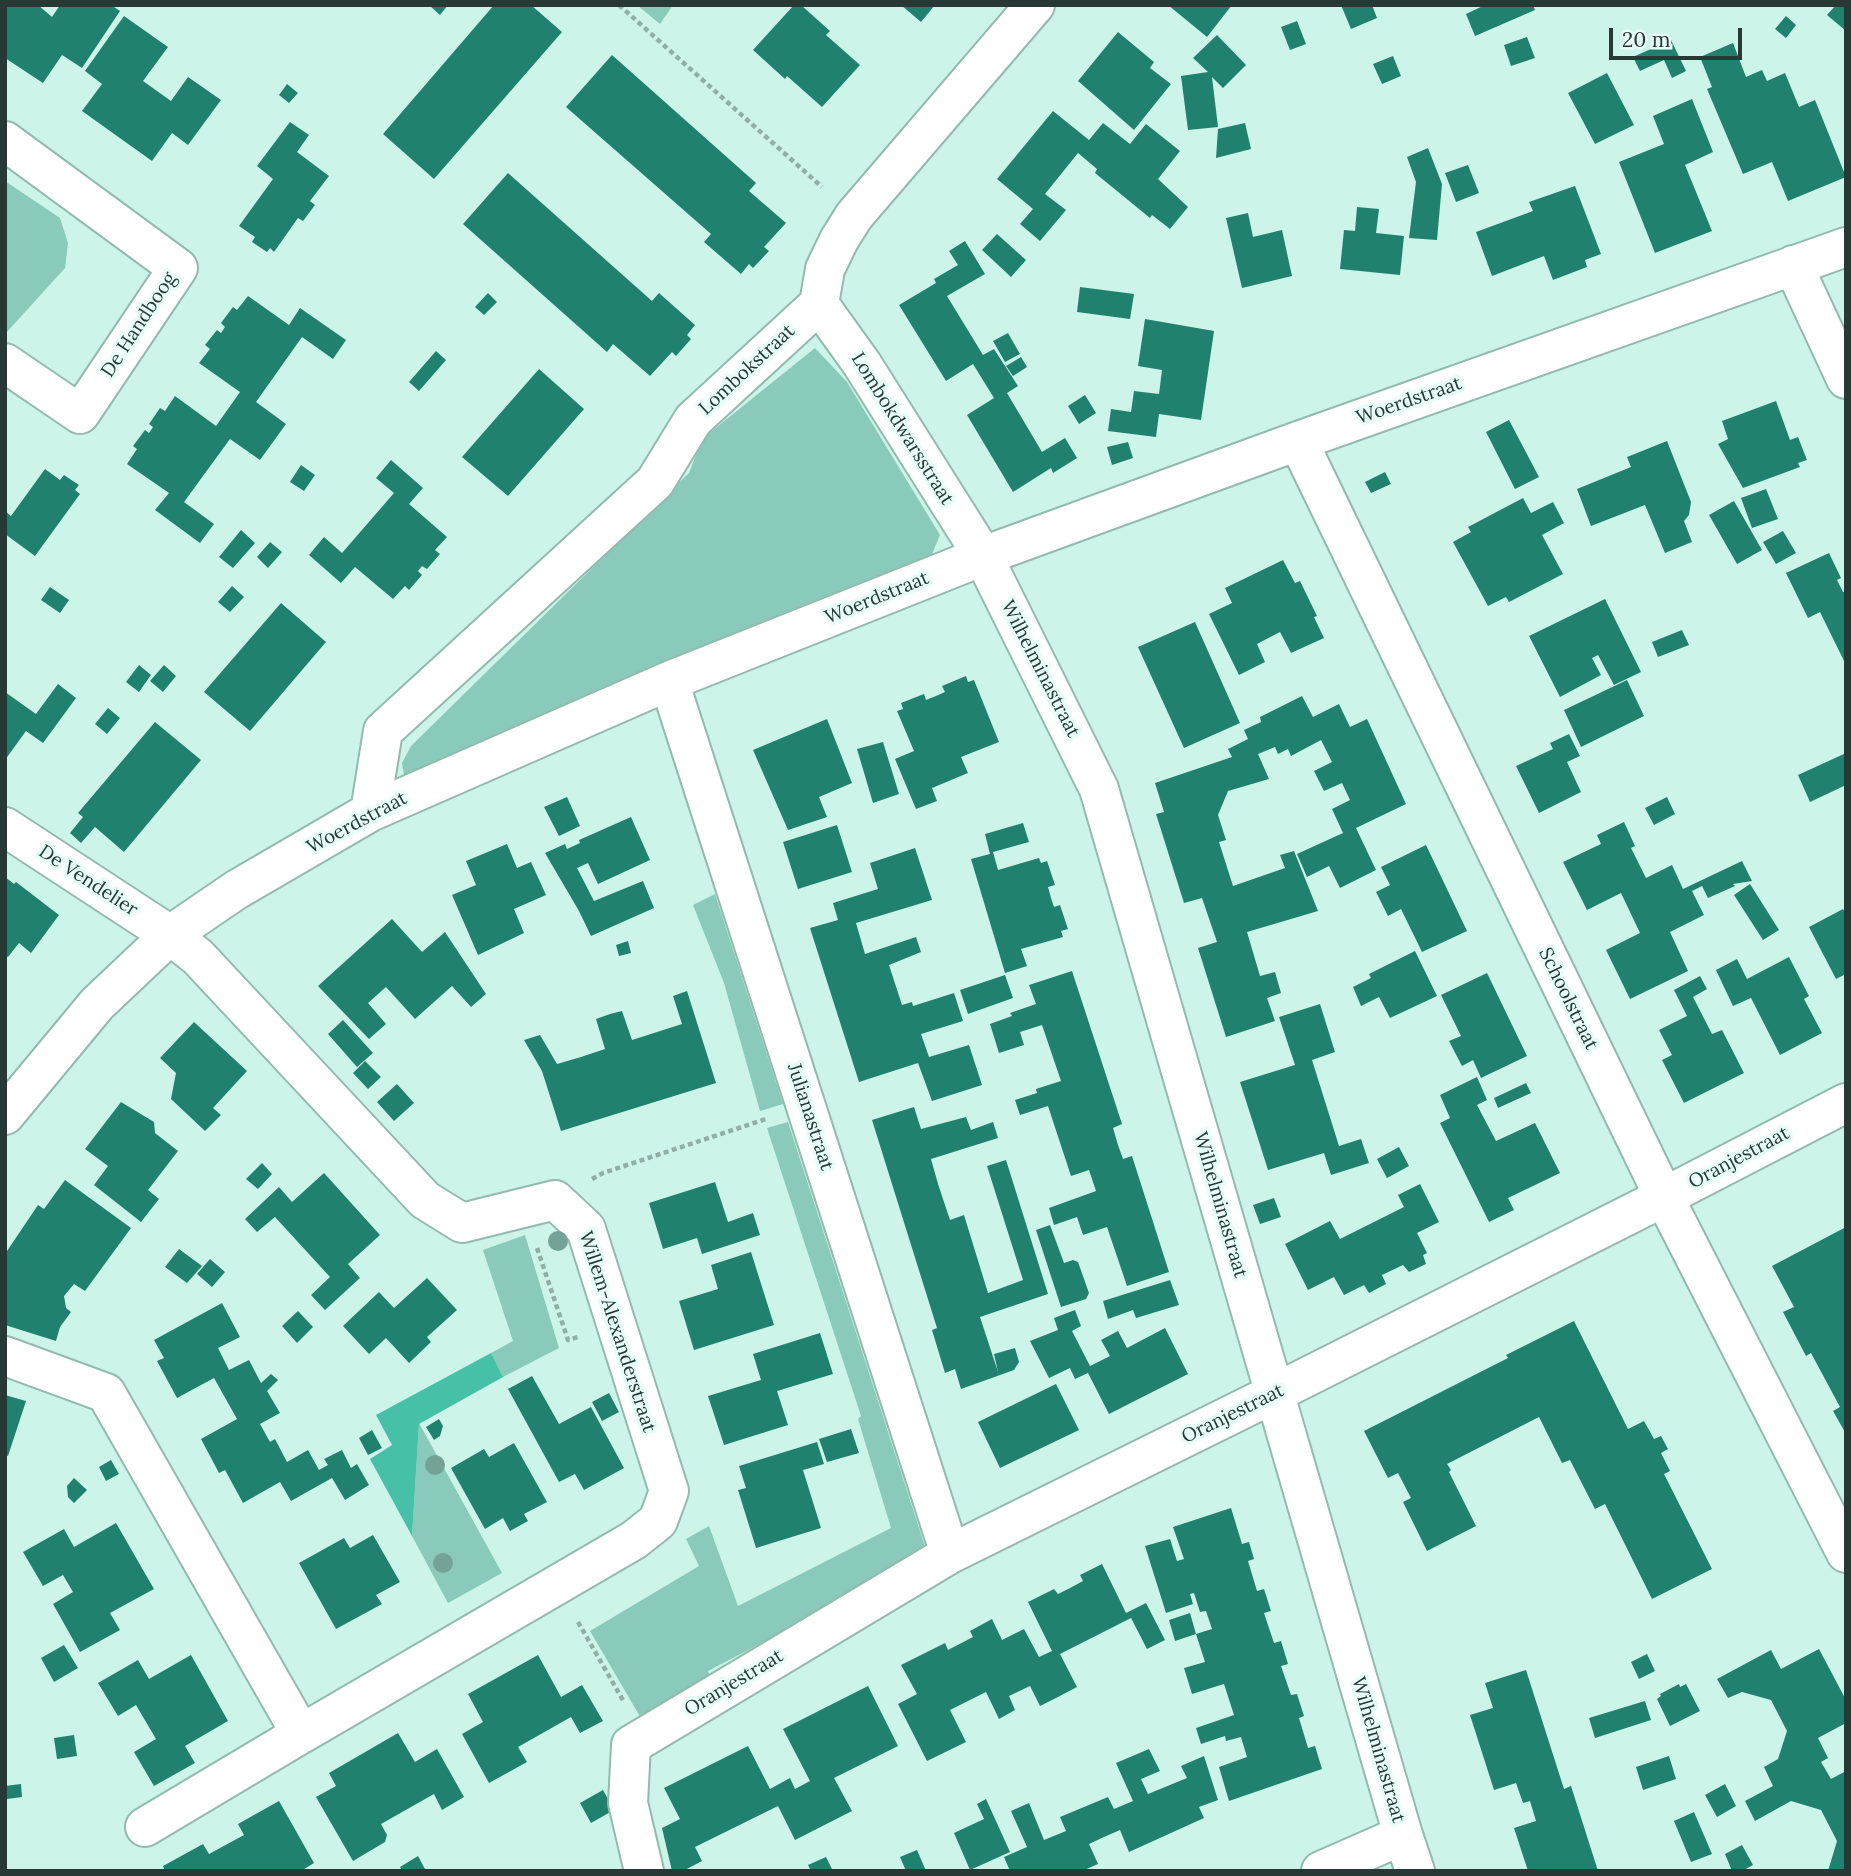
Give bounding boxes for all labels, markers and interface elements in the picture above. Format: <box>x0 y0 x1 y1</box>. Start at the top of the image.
scale bar <box>1613 14 1746 58</box>
text: 20 m <box>1622 26 1671 53</box>
street label: De Handboog <box>97 268 181 382</box>
street label: Lombokstraat <box>694 320 800 420</box>
street label: Lombokdwarsstraat <box>846 349 958 509</box>
street label: Woerdstraat <box>1353 372 1465 430</box>
street label: Woerdstraat <box>822 567 932 629</box>
street label: Wilhelminastraat <box>996 597 1084 741</box>
street label: Woerdstraat <box>303 787 411 859</box>
street label: De Vendelier <box>34 840 142 922</box>
street label: Schoolstraat <box>1533 944 1603 1054</box>
street label: Julianastraat <box>782 1061 838 1173</box>
street label: Oranjestraat <box>1685 1122 1793 1194</box>
street label: Wilhelminastraat <box>1188 1129 1252 1281</box>
street label: Willem-Alexanderstraat <box>574 1229 660 1435</box>
street label: Oranjestraat <box>1178 1379 1288 1449</box>
street label: Oranjestraat <box>681 1645 787 1721</box>
street label: Wilhelminastraat <box>1346 1674 1410 1826</box>

